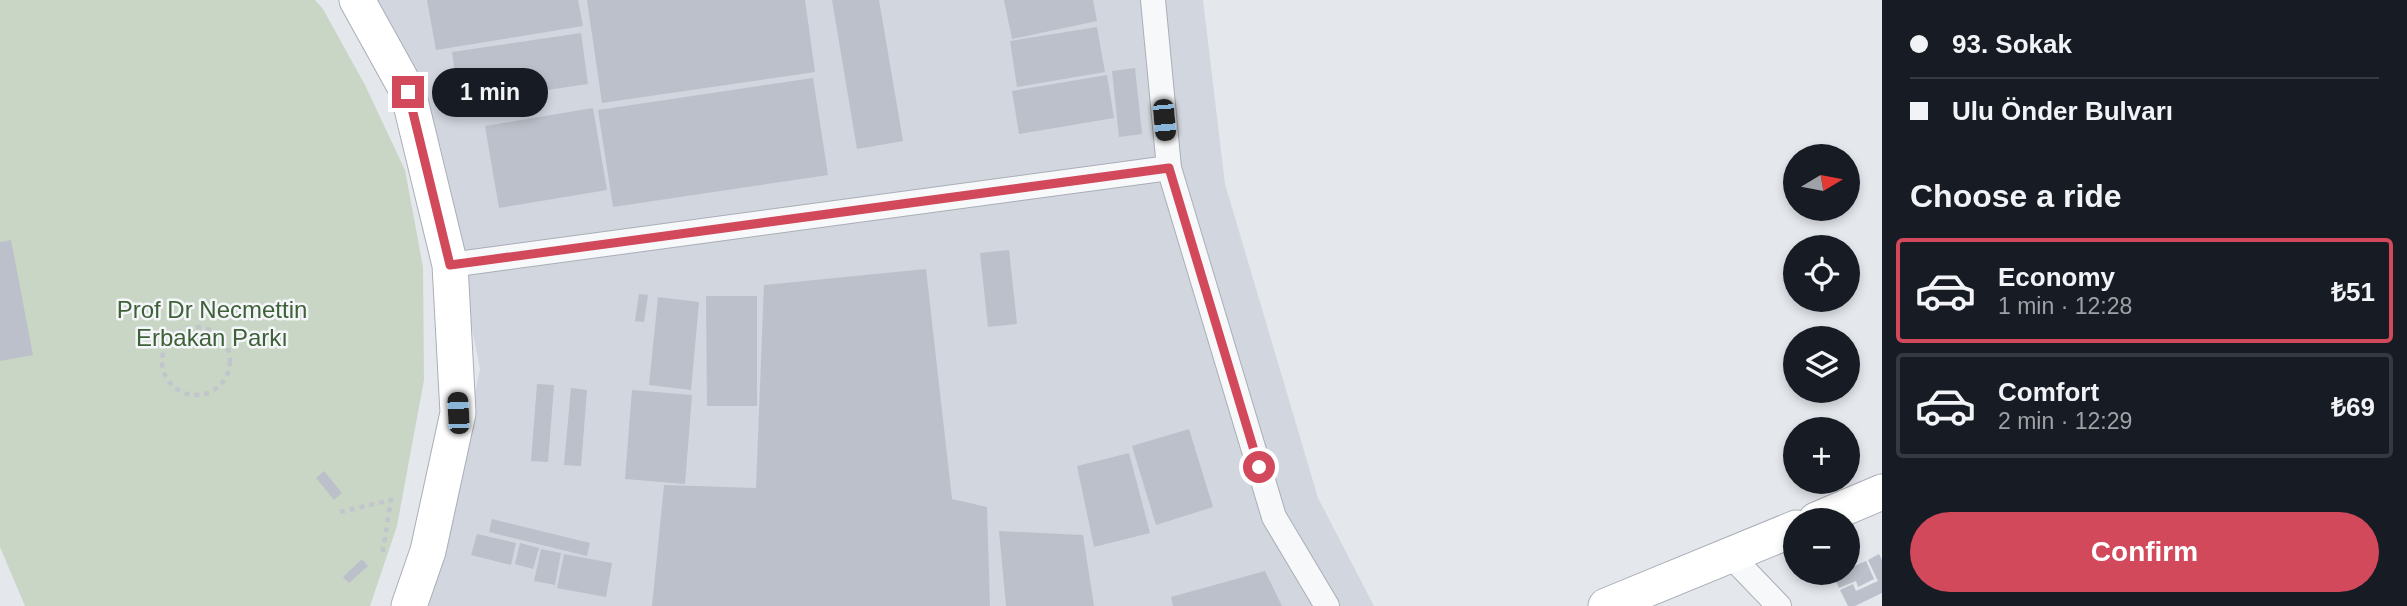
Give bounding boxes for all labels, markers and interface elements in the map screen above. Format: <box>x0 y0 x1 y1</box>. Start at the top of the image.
text: 93. Sokak <box>1952 29 2072 59</box>
callout: 1 min <box>432 68 548 116</box>
route end <box>392 76 424 108</box>
text: 1 min <box>460 79 520 105</box>
text: Ulu Önder Bulvarı <box>1952 96 2173 126</box>
car <box>1152 98 1177 142</box>
north arrow <box>1783 144 1860 220</box>
map controls <box>1783 144 1860 585</box>
text: Choose a ride <box>1910 178 2122 214</box>
button: locate <box>1783 235 1860 312</box>
icon: car <box>1914 259 1977 322</box>
text: Economy <box>1998 262 2115 292</box>
text: ₺51 <box>2331 277 2375 307</box>
text: 1 min · 12:28 <box>1998 293 2132 319</box>
park label: Prof Dr Necmettin Erbakan Parkı <box>117 296 307 351</box>
button: layers <box>1783 326 1860 403</box>
icon: car <box>1914 374 1977 437</box>
text: Comfort <box>1998 377 2099 407</box>
car <box>447 391 470 435</box>
text: ₺69 <box>2331 392 2375 422</box>
text: 2 min · 12:29 <box>1998 408 2132 434</box>
button: + <box>1783 417 1860 494</box>
route start <box>1243 451 1275 483</box>
button: − <box>1783 508 1860 585</box>
button: Confirm <box>1910 512 2379 592</box>

